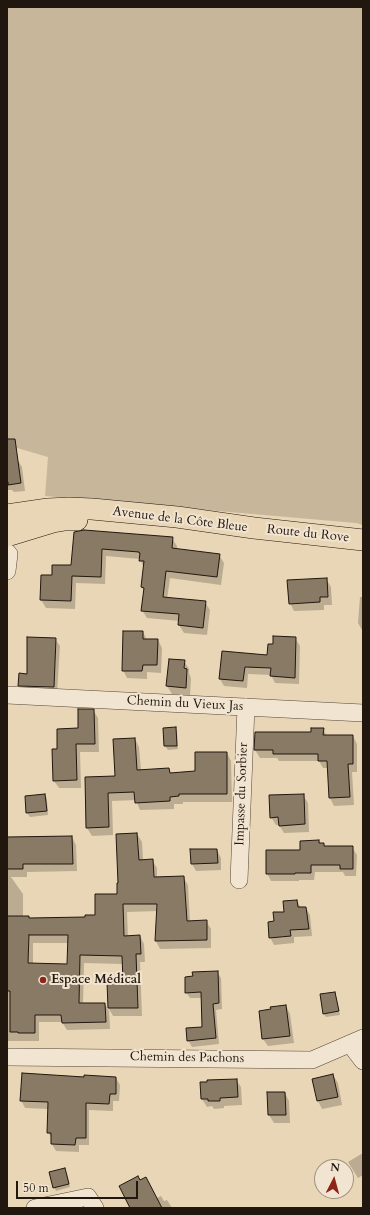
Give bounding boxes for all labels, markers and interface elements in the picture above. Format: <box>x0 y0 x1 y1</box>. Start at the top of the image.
street label: Avenue de la Côte Bleue <box>112 504 248 536</box>
street label: Route du Rove <box>266 522 350 546</box>
street label: Chemin du Vieux Jas <box>126 693 244 715</box>
street label: Impasse du Sorbier <box>232 742 252 846</box>
place label: Espace Médical <box>51 972 141 988</box>
marker: Espace Médical <box>38 975 48 985</box>
street label: Chemin des Pachons <box>130 1049 244 1067</box>
north arrow <box>314 1159 354 1199</box>
text: N <box>330 1160 341 1176</box>
scale bar <box>18 1173 140 1199</box>
text: 50 m <box>23 1180 49 1196</box>

